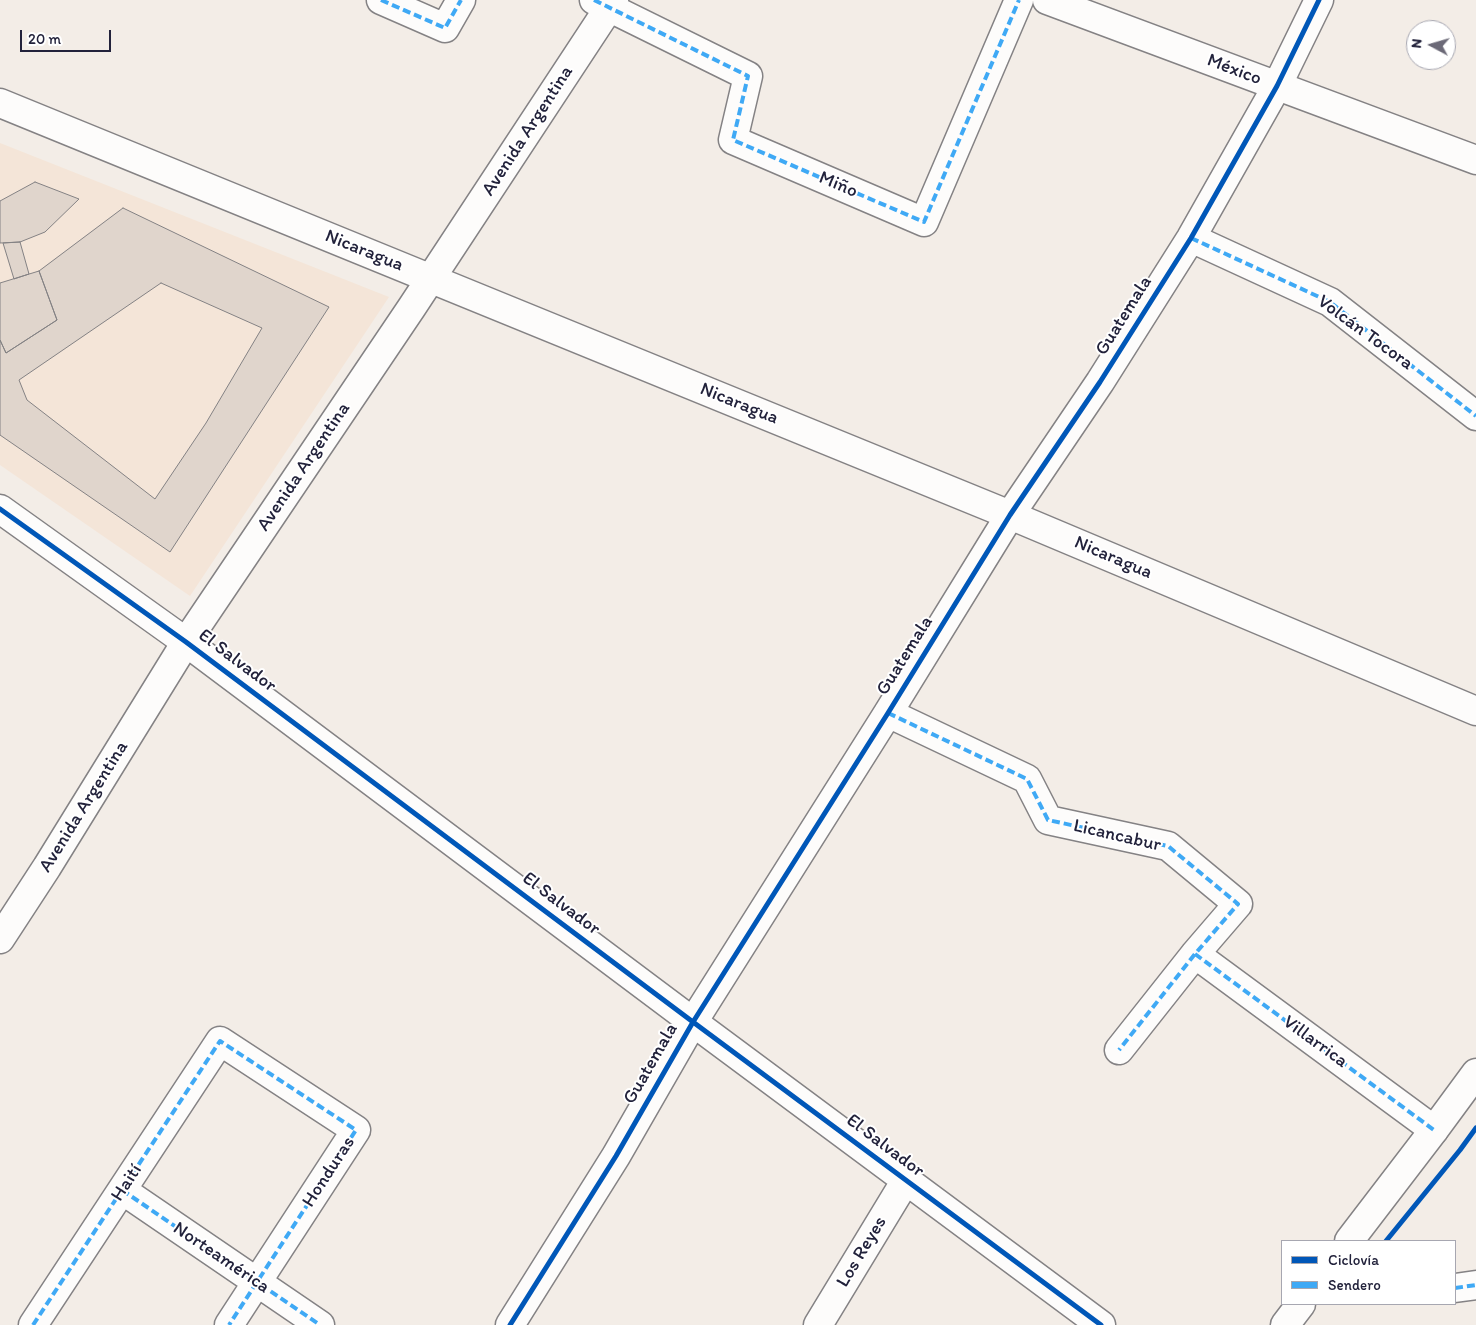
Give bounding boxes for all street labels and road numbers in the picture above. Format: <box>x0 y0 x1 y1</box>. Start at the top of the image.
street label: México <box>1204 49 1264 91</box>
street label: Avenida Argentina <box>477 62 579 200</box>
street label: Miño <box>815 167 861 203</box>
street label: Nicaragua <box>321 225 407 277</box>
street label: Guatemala <box>1091 272 1157 360</box>
street label: Volcán Tocora <box>1313 291 1417 375</box>
street label: Nicaragua <box>696 378 782 430</box>
street label: Avenida Argentina <box>252 398 356 536</box>
street label: Nicaragua <box>1071 531 1155 585</box>
street label: Guatemala <box>872 612 938 700</box>
street label: El Salvador <box>193 624 281 698</box>
street label: Avenida Argentina <box>34 737 134 877</box>
street label: Licancabur <box>1071 815 1163 857</box>
street label: El Salvador <box>517 867 605 941</box>
street label: Villarrica <box>1278 1011 1352 1073</box>
street label: Guatemala <box>619 1020 683 1108</box>
street label: El Salvador <box>841 1109 929 1183</box>
street label: Honduras <box>298 1132 360 1212</box>
street label: Haití <box>107 1160 147 1206</box>
street label: Los Reyes <box>832 1212 892 1292</box>
street label: Norteamérica <box>168 1217 274 1299</box>

